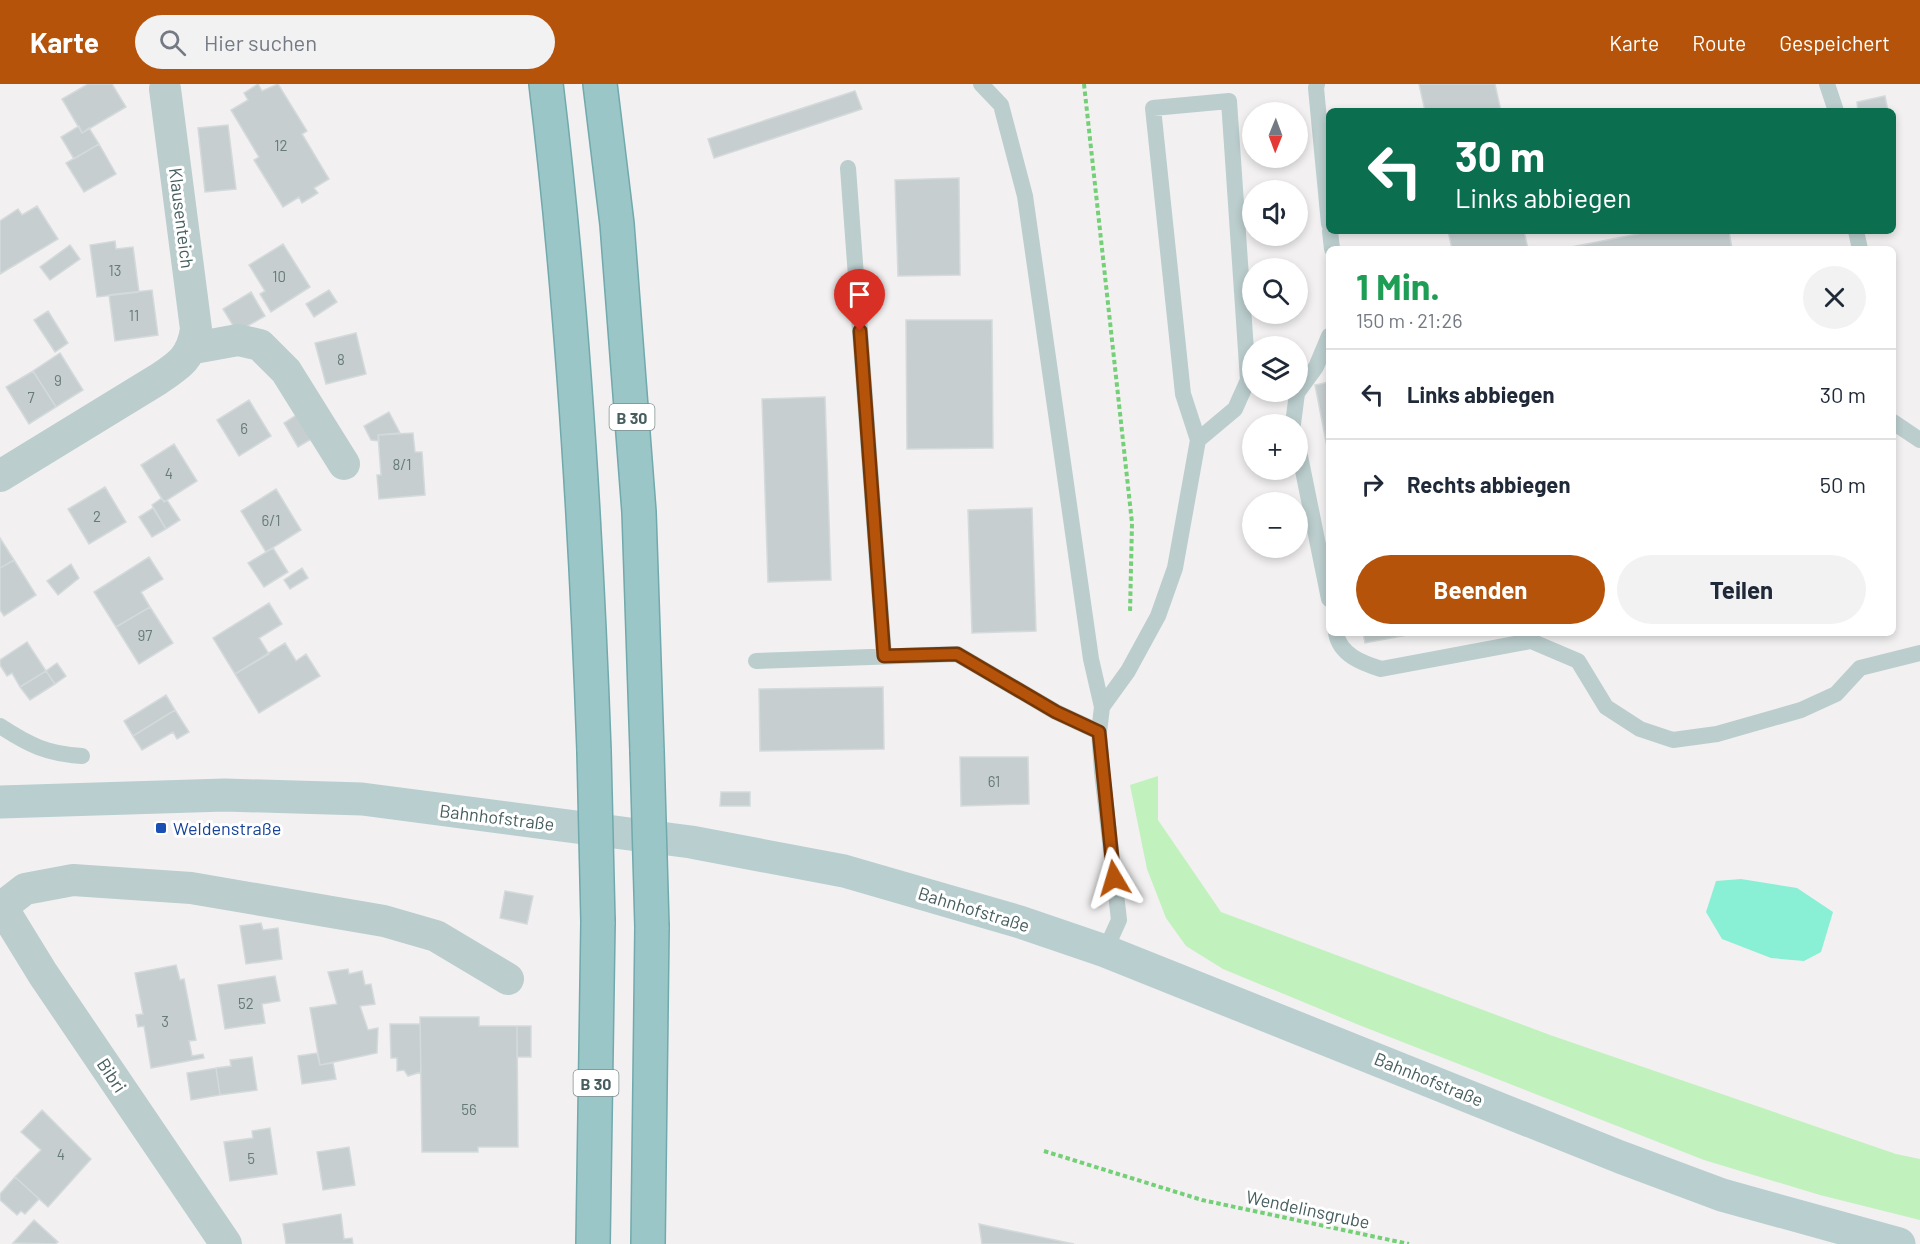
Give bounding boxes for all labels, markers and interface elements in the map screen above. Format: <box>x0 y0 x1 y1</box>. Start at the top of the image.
search box <box>135 15 555 69</box>
text: Karte <box>30 25 99 59</box>
icon: search <box>156 26 189 59</box>
text: Hier suchen <box>204 29 317 55</box>
text: Karte <box>1609 30 1659 55</box>
text: Route <box>1692 30 1746 55</box>
text: Gespeichert <box>1779 30 1890 55</box>
north arrow <box>1242 102 1308 168</box>
map controls <box>1242 102 1308 558</box>
text: 30 m <box>1455 130 1545 180</box>
icon: left <box>1356 132 1434 210</box>
house number: 12 <box>274 136 288 154</box>
street label: Klausenteich <box>165 166 199 270</box>
button: sound <box>1242 180 1308 246</box>
text: Links abbiegen <box>1455 181 1631 213</box>
button: search <box>1242 258 1308 324</box>
house number: 13 <box>109 261 121 279</box>
text: 1 Min. <box>1356 264 1440 307</box>
button: close <box>1803 266 1866 329</box>
house number: 10 <box>272 267 286 285</box>
pin <box>834 269 885 331</box>
icon: arrive <box>843 278 876 311</box>
house number: 11 <box>129 306 139 324</box>
text: 150 m · 21:26 <box>1356 308 1463 332</box>
button: layers <box>1242 336 1308 402</box>
house number: 8 <box>337 350 345 368</box>
house number: 9 <box>54 371 62 389</box>
icon: left <box>1356 378 1389 411</box>
text: Links abbiegen <box>1407 381 1555 407</box>
text: 30 m <box>1820 381 1866 407</box>
house number: 7 <box>27 388 35 406</box>
road number: B 30 <box>610 404 654 430</box>
button: + <box>1242 414 1308 480</box>
house number: 6 <box>240 419 248 437</box>
house number: 8/1 <box>392 455 412 473</box>
house number: 4 <box>165 464 173 482</box>
icon: right <box>1356 468 1389 501</box>
text: Rechts abbiegen <box>1407 471 1570 497</box>
text: 50 m <box>1820 471 1866 497</box>
button: − <box>1242 492 1308 558</box>
house number: 2 <box>93 507 101 525</box>
house number: 6/1 <box>262 511 280 529</box>
button: Beenden <box>1356 555 1605 624</box>
button: Teilen <box>1617 555 1866 624</box>
house number: 97 <box>138 626 152 644</box>
house number: 61 <box>988 772 1000 790</box>
street label: Bahnhofstraße <box>438 799 556 835</box>
place label: Weldenstraße <box>173 817 281 839</box>
marker: Weldenstraße <box>154 821 168 835</box>
position arrow <box>1082 846 1146 910</box>
street label: Bahnhofstraße <box>915 882 1033 936</box>
house number: 52 <box>238 994 254 1012</box>
house number: 3 <box>161 1012 169 1030</box>
street label: Bahnhofstraße <box>1371 1047 1487 1111</box>
street label: Bibri <box>93 1054 131 1096</box>
road number: B 30 <box>574 1070 618 1096</box>
house number: 56 <box>461 1100 477 1118</box>
house number: 4 <box>57 1145 65 1163</box>
house number: 5 <box>247 1149 255 1167</box>
street label: Wendelinsgrube <box>1244 1185 1372 1233</box>

